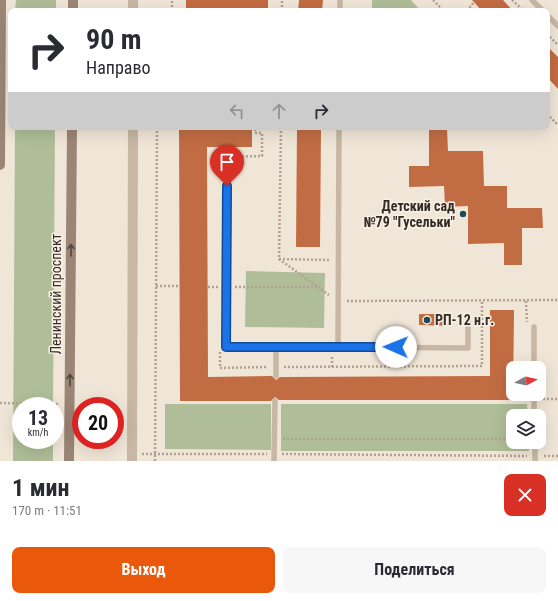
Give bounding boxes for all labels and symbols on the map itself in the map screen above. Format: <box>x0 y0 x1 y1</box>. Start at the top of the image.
pin <box>210 145 244 186</box>
place label: Детский сад №79 "Гусельки" <box>363 198 456 230</box>
marker: Детский сад №79 "Гусельки" <box>458 209 468 219</box>
street label: Ленинский проспект <box>48 233 64 355</box>
one-way arrow <box>67 244 75 257</box>
place label: РП-12 н.г. <box>435 312 494 328</box>
marker: РП-12 н.г. <box>422 315 432 325</box>
position arrow <box>375 326 417 368</box>
north arrow <box>506 361 546 401</box>
one-way arrow <box>66 374 74 387</box>
speed limit sign: 20 <box>72 397 124 449</box>

